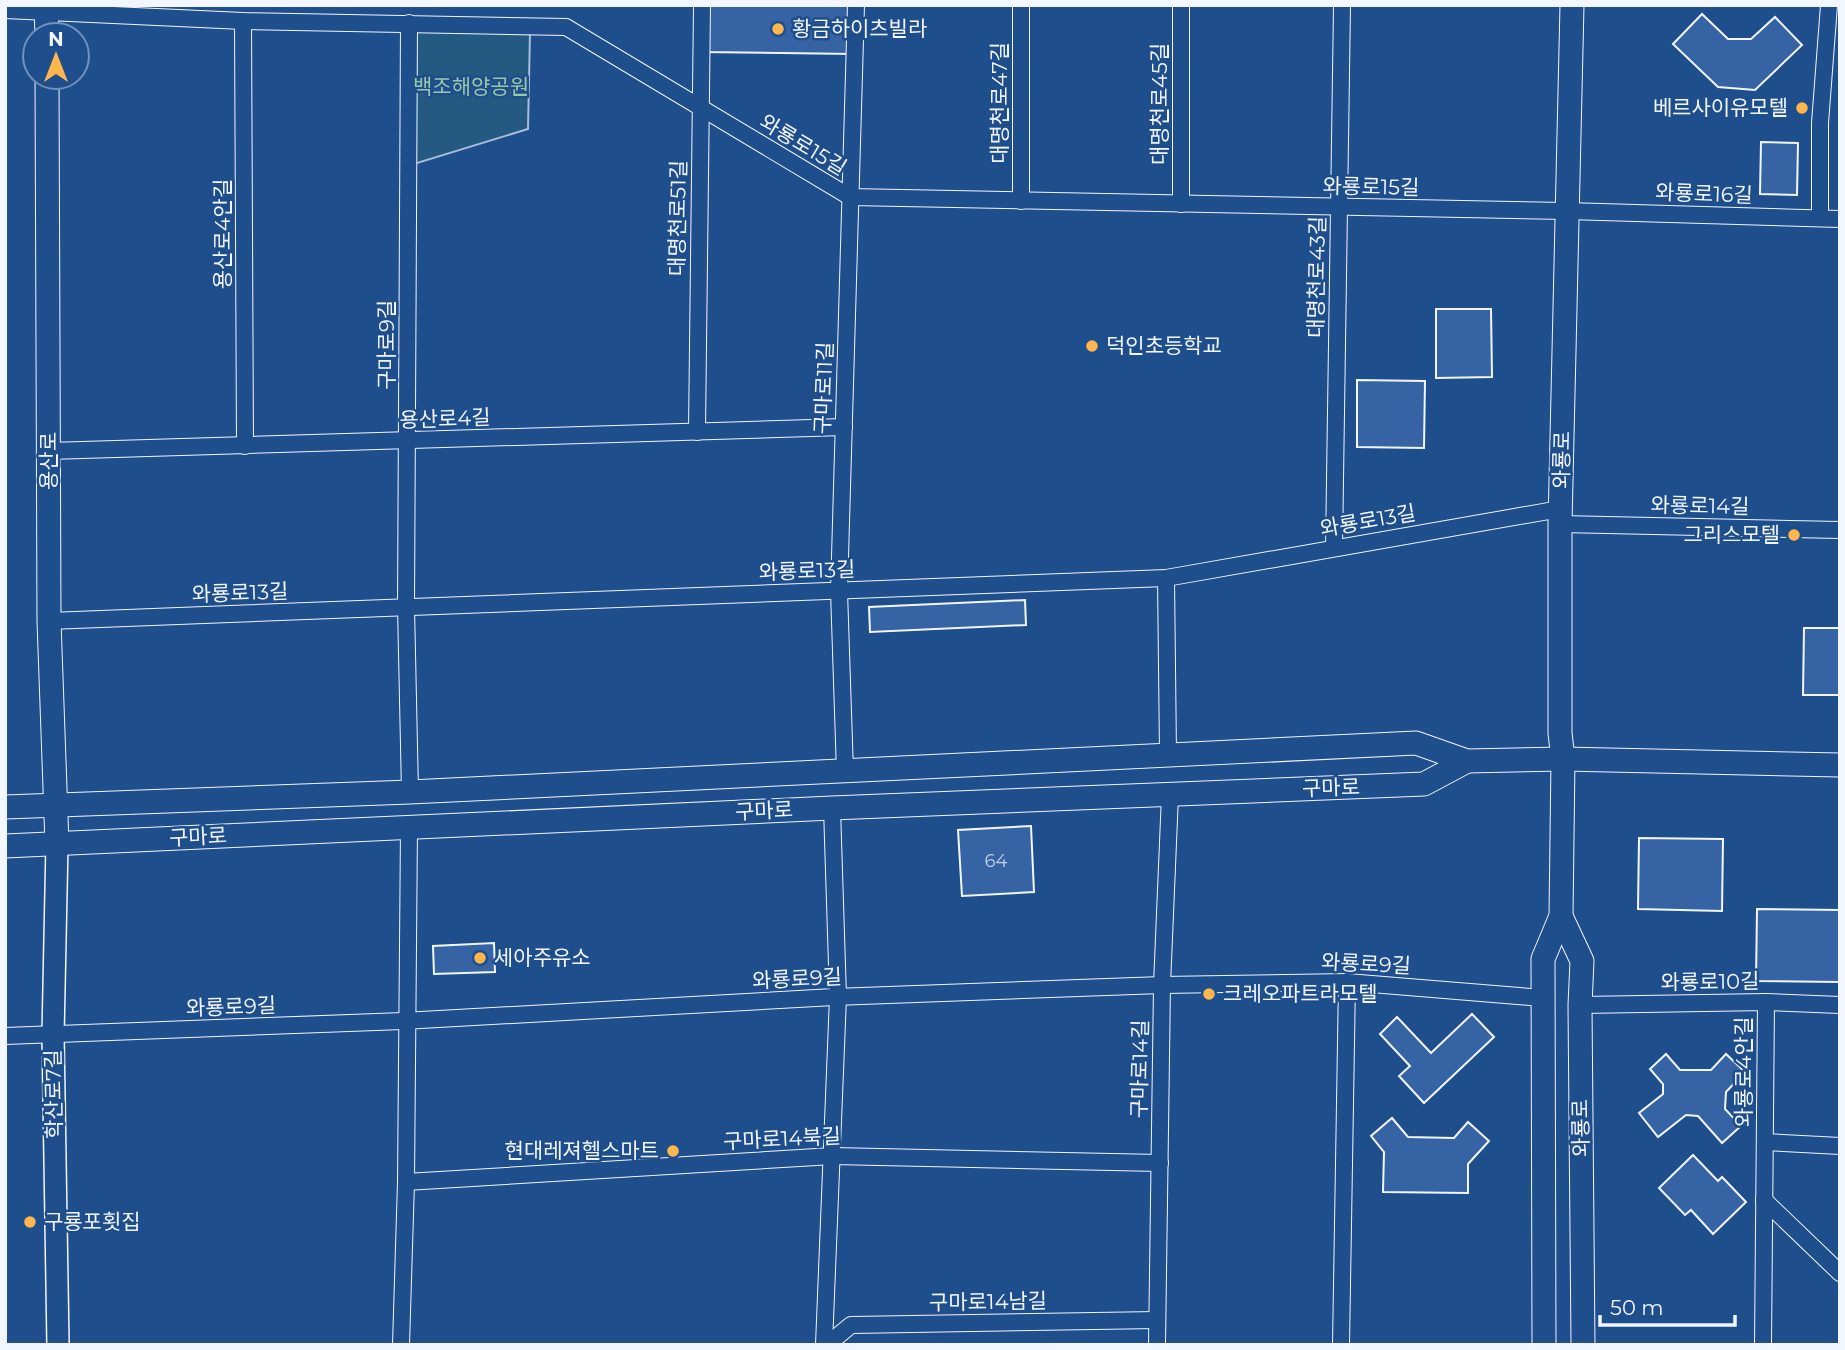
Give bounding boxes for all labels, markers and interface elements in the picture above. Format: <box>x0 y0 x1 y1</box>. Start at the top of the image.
place label: 황금하이츠빌라 <box>792 16 927 41</box>
north arrow <box>21 21 91 91</box>
marker: 황금하이츠빌라 <box>770 21 786 37</box>
text: N <box>48 28 64 51</box>
street label: 대명천로47길 <box>987 42 1012 164</box>
street label: 대명천로45길 <box>1147 43 1172 165</box>
park label: 백조해양공원 <box>413 74 529 99</box>
place label: 베르사이유모텔 <box>1653 95 1788 120</box>
marker: 베르사이유모텔 <box>1794 100 1810 116</box>
street label: 와룡로15길 <box>755 109 851 180</box>
street label: 대명천로51길 <box>664 160 691 276</box>
street label: 와룡로15길 <box>1322 173 1420 200</box>
street label: 용산로4안길 <box>210 179 235 289</box>
street label: 와룡로16길 <box>1655 179 1753 208</box>
street label: 대명천로43길 <box>1303 216 1330 338</box>
street label: 구마로9길 <box>374 300 399 390</box>
place label: 덕인초등학교 <box>1106 333 1222 358</box>
marker: 덕인초등학교 <box>1084 338 1100 354</box>
street label: 구마로11길 <box>809 341 838 435</box>
street label: 용산로4길 <box>399 404 491 433</box>
street label: 와룡로 <box>1548 431 1575 489</box>
street label: 용산로 <box>36 432 61 490</box>
street label: 와룡로14길 <box>1650 492 1750 519</box>
street label: 와룡로13길 <box>1318 500 1418 541</box>
place label: 그리스모텔 <box>1683 522 1780 547</box>
marker: 그리스모텔 <box>1786 527 1802 543</box>
street label: 와룡로13길 <box>758 556 856 585</box>
street label: 와룡로13길 <box>191 578 289 607</box>
street label: 구마로 <box>1302 774 1360 801</box>
street label: 구마로 <box>734 797 794 825</box>
street label: 구마로 <box>168 823 228 851</box>
house number: 64 <box>985 850 1008 872</box>
place label: 세아주유소 <box>494 945 591 970</box>
street label: 와룡로9길 <box>1320 949 1412 978</box>
marker: 세아주유소 <box>472 950 488 966</box>
street label: 와룡로9길 <box>751 964 843 993</box>
street label: 와룡로10길 <box>1660 968 1760 995</box>
place label: 크레오파트라모텔 <box>1223 981 1378 1006</box>
marker: 크레오파트라모텔 <box>1201 986 1217 1002</box>
street label: 와룡로9길 <box>186 992 276 1021</box>
street label: 와룡로4안길 <box>1731 1017 1756 1127</box>
street label: 구마로14길 <box>1126 1019 1153 1119</box>
street label: 학산로7길 <box>40 1049 67 1139</box>
street label: 와룡로 <box>1567 1099 1594 1157</box>
street label: 구마로14북길 <box>722 1123 842 1154</box>
place label: 현대레져헬스마트 <box>504 1138 659 1163</box>
marker: 현대레져헬스마트 <box>665 1143 681 1159</box>
place label: 구룡포횟집 <box>44 1209 141 1234</box>
marker: 구룡포횟집 <box>22 1214 38 1230</box>
scale bar <box>1600 1284 1735 1328</box>
street label: 구마로14남길 <box>929 1288 1047 1315</box>
text: 50 m <box>1610 1295 1664 1320</box>

